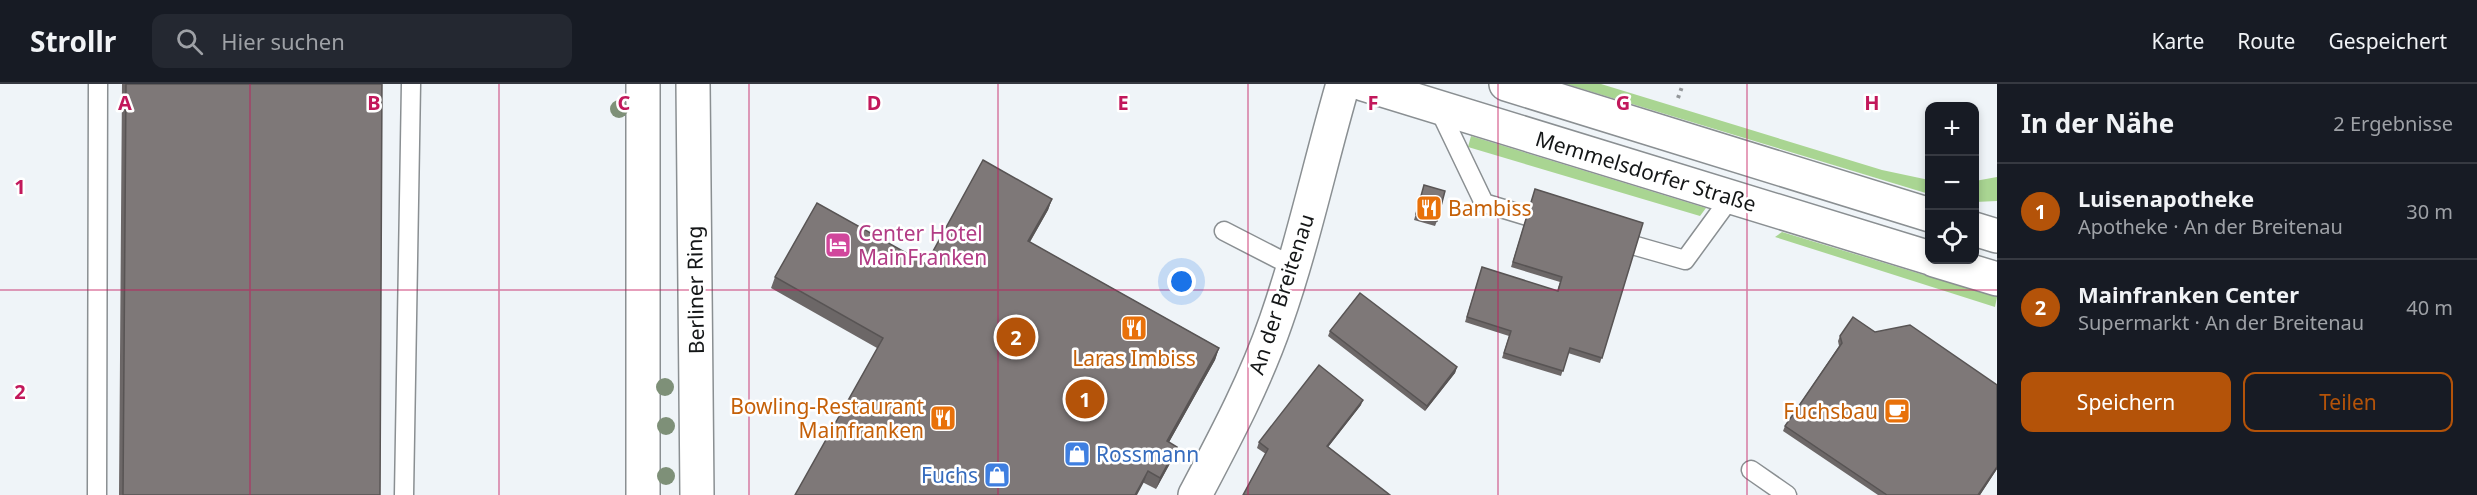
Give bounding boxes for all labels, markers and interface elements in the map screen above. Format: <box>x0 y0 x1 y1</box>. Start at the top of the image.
search box <box>152 14 572 68</box>
text: Strollr <box>30 22 116 60</box>
icon: search <box>173 25 206 58</box>
text: Hier suchen <box>221 26 345 56</box>
text: Karte <box>2151 27 2204 55</box>
text: Route <box>2237 27 2295 55</box>
text: Gespeichert <box>2328 27 2447 55</box>
text: A <box>118 89 132 116</box>
text: B <box>367 89 381 116</box>
text: C <box>618 89 631 116</box>
text: D <box>867 89 881 116</box>
text: E <box>1117 89 1129 116</box>
text: F <box>1368 89 1378 116</box>
text: G <box>1616 89 1630 116</box>
text: H <box>1864 89 1880 116</box>
map controls <box>1925 102 1979 264</box>
button: + <box>1925 102 1979 156</box>
text: In der Nähe <box>2021 105 2174 141</box>
text: 2 Ergebnisse <box>2333 110 2453 137</box>
street label: Memmelsdorfer Straße <box>1532 124 1760 218</box>
button: − <box>1925 156 1979 210</box>
text: 1 <box>14 173 26 200</box>
text: Luisenapotheke <box>2078 183 2254 213</box>
restaurant icon: Bambiss <box>1414 193 1444 223</box>
place label: Bambiss <box>1448 194 1532 222</box>
text: 1 <box>2035 198 2046 225</box>
text: 30 m <box>2406 198 2453 225</box>
street label: An der Breitenau <box>1242 210 1320 378</box>
button: locate <box>1925 210 1979 264</box>
text: Apotheke · An der Breitenau <box>2078 213 2343 240</box>
place label: Center Hotel MainFranken <box>858 219 987 271</box>
street label: Berliner Ring <box>680 226 710 354</box>
hotel icon: Center Hotel MainFranken <box>823 230 853 260</box>
your location <box>1167 267 1196 296</box>
text: Mainfranken Center <box>2078 279 2299 309</box>
text: 2 <box>2035 294 2046 321</box>
text: 40 m <box>2406 294 2453 321</box>
text: Supermarkt · An der Breitenau <box>2078 309 2364 336</box>
restaurant icon: Laras Imbiss <box>1119 313 1149 343</box>
pin: 2 <box>996 314 1036 360</box>
place label: Laras Imbiss <box>1072 344 1196 372</box>
button: Speichern <box>2021 372 2231 432</box>
button: Teilen <box>2243 372 2453 432</box>
pin: 1 <box>1066 376 1104 422</box>
text: 2 <box>14 378 26 405</box>
place label: Bowling-Restaurant Mainfranken <box>730 392 924 444</box>
cafe icon: Fuchsbau <box>1882 396 1912 426</box>
place label: Fuchsbau <box>1783 397 1878 425</box>
restaurant icon: Bowling-Restaurant Mainfranken <box>928 403 958 433</box>
shop icon: Rossmann <box>1062 439 1092 469</box>
place label: Rossmann <box>1096 440 1199 468</box>
shop icon: Fuchs <box>982 460 1012 490</box>
place label: Fuchs <box>921 461 978 489</box>

